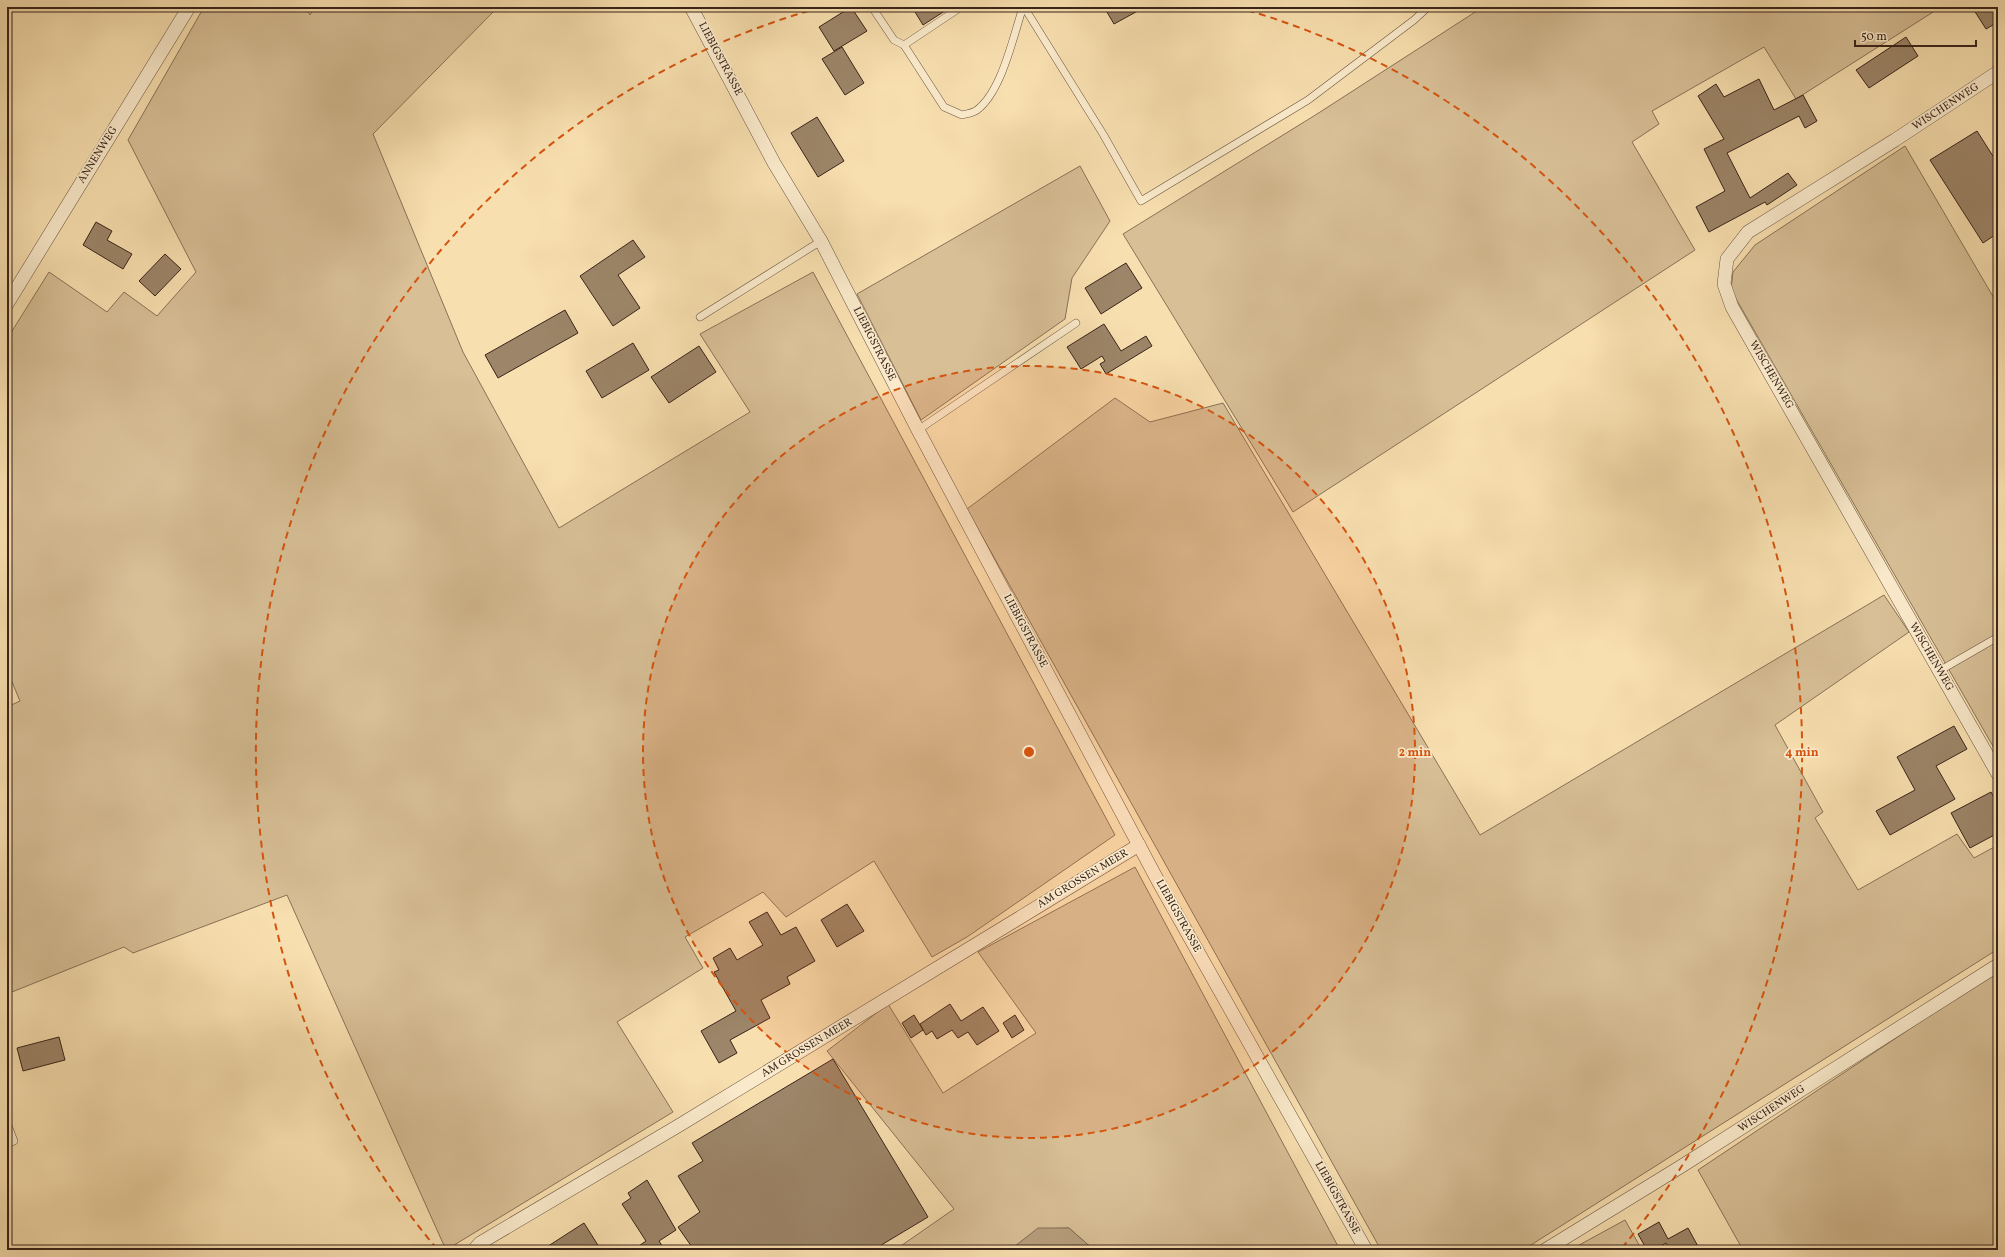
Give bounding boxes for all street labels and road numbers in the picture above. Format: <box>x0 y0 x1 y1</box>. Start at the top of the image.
street label: LIEBIGSTRASSE <box>694 20 746 99</box>
street label: WISCHENWEG <box>1910 80 1982 134</box>
street label: ANNENWEG <box>75 124 121 186</box>
street label: LIEBIGSTRASSE <box>849 304 899 384</box>
street label: WISCHENWEG <box>1745 338 1797 412</box>
street label: LIEBIGSTRASSE <box>999 592 1051 671</box>
street label: WISCHENWEG <box>1905 620 1957 694</box>
street label: AM GROSSEN MEER <box>1035 846 1132 912</box>
street label: LIEBIGSTRASSE <box>1152 877 1204 956</box>
street label: AM GROSSEN MEER <box>759 1015 856 1081</box>
street label: WISCHENWEG <box>1736 1082 1808 1136</box>
street label: LIEBIGSTRASSE <box>1311 1159 1363 1238</box>

